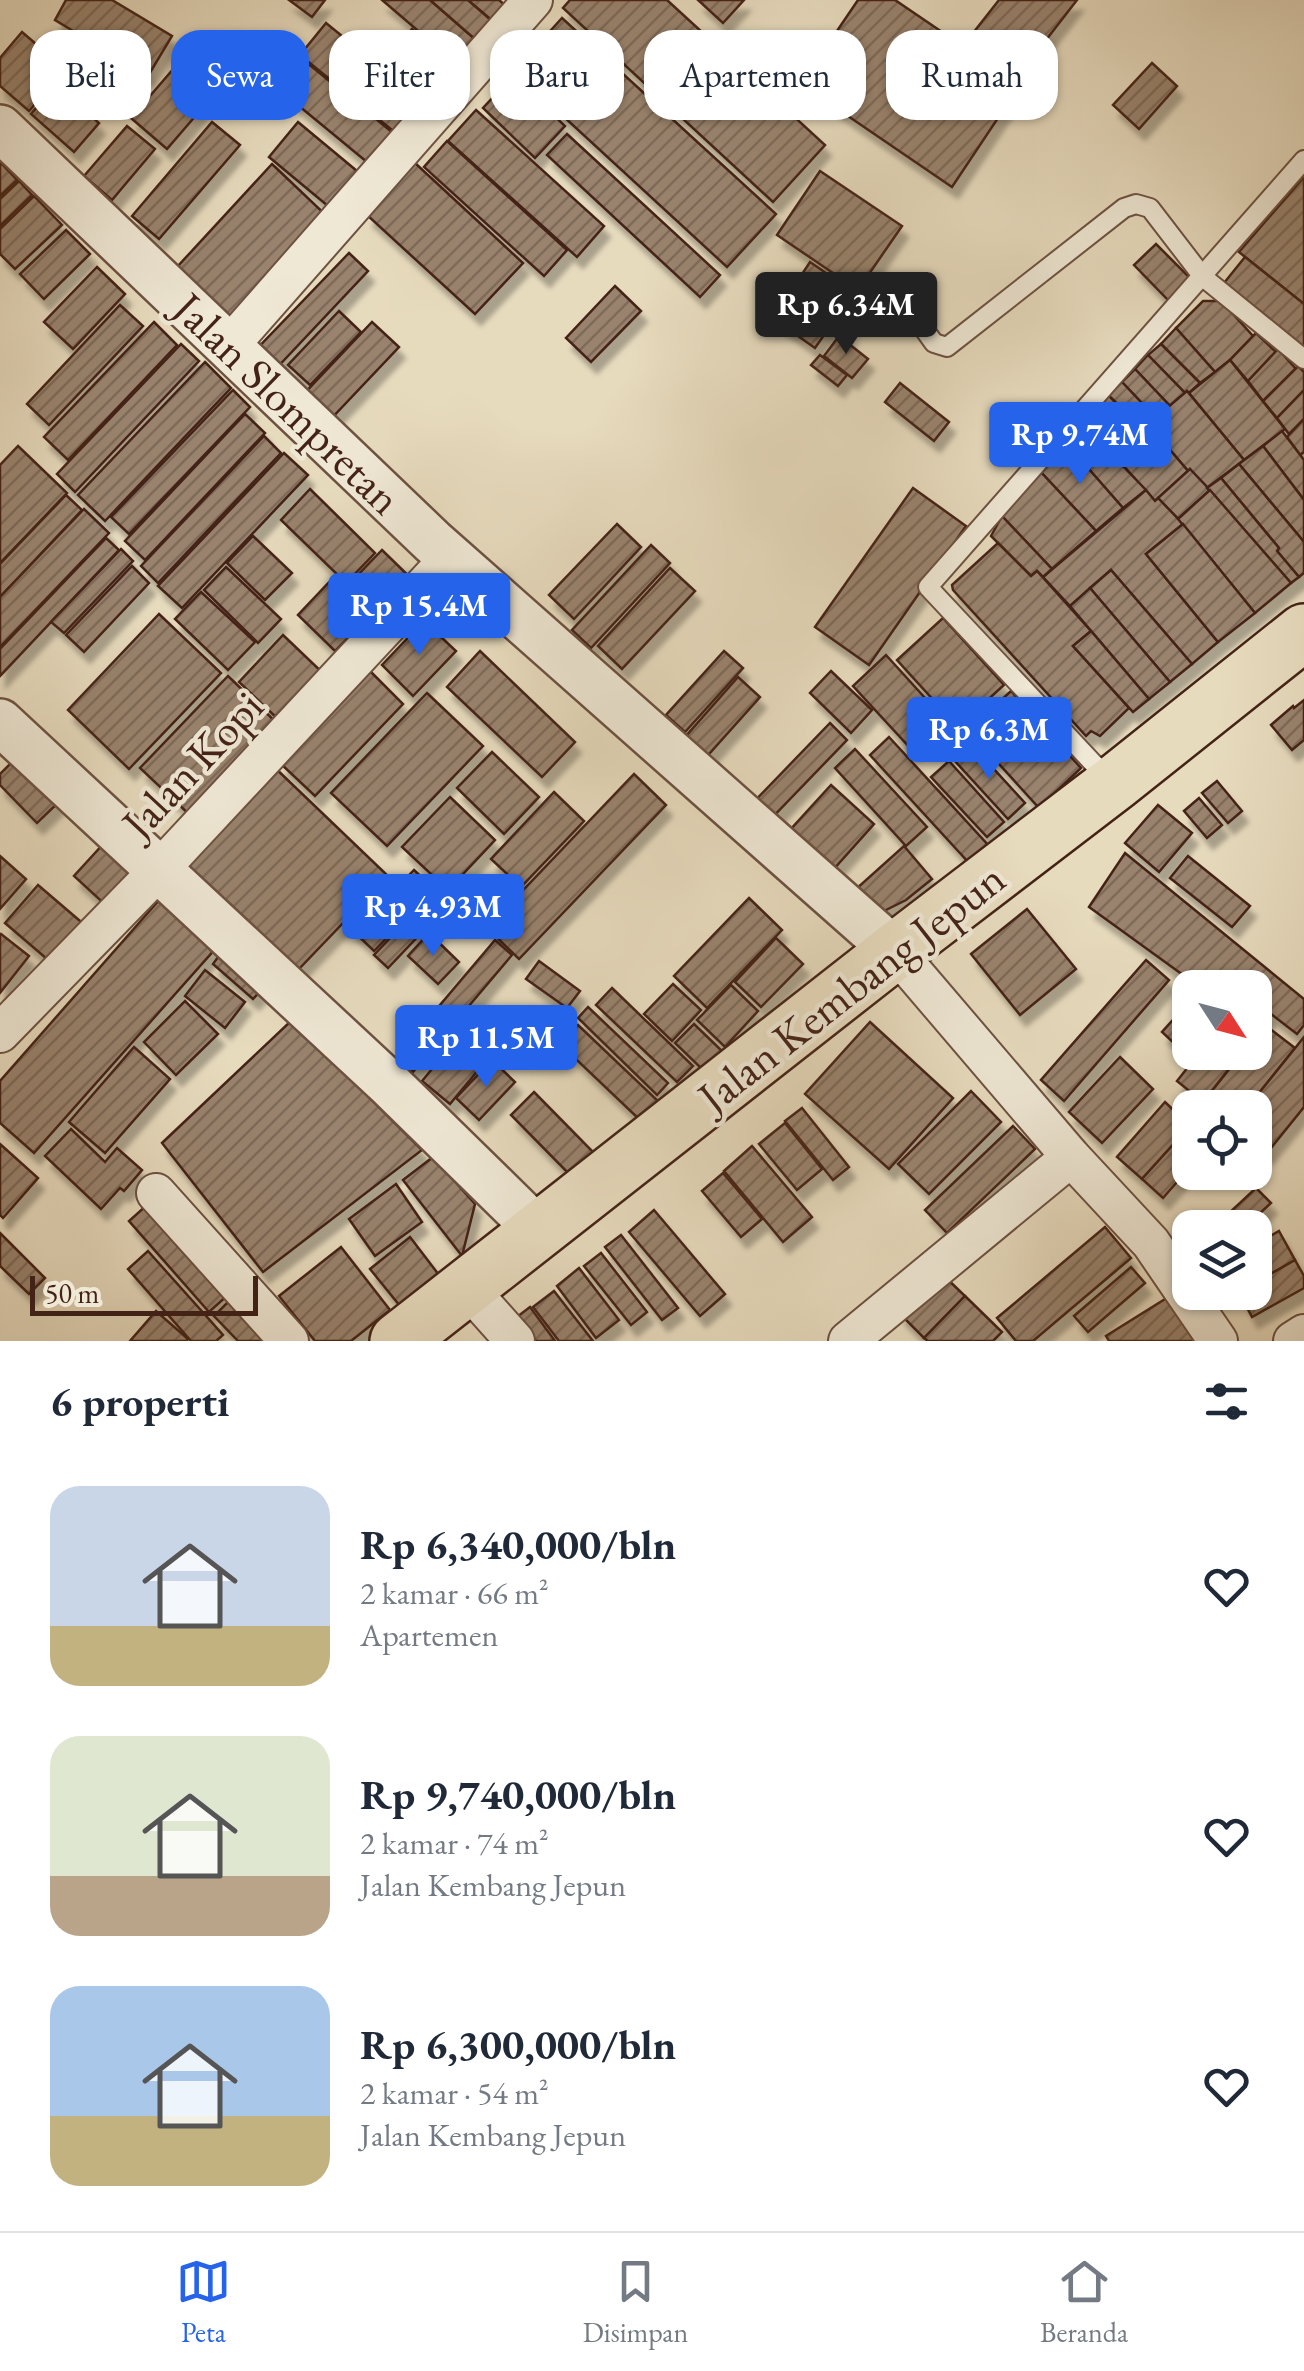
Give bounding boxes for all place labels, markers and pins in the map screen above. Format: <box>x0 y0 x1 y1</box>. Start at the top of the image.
pin: Rp 6.34M <box>743 272 949 357</box>
pin: Rp 9.74M <box>977 402 1183 487</box>
pin: Rp 15.4M <box>316 573 522 658</box>
pin: Rp 6.3M <box>897 697 1081 782</box>
pin: Rp 4.93M <box>330 874 536 959</box>
pin: Rp 11.5M <box>383 1005 589 1090</box>

